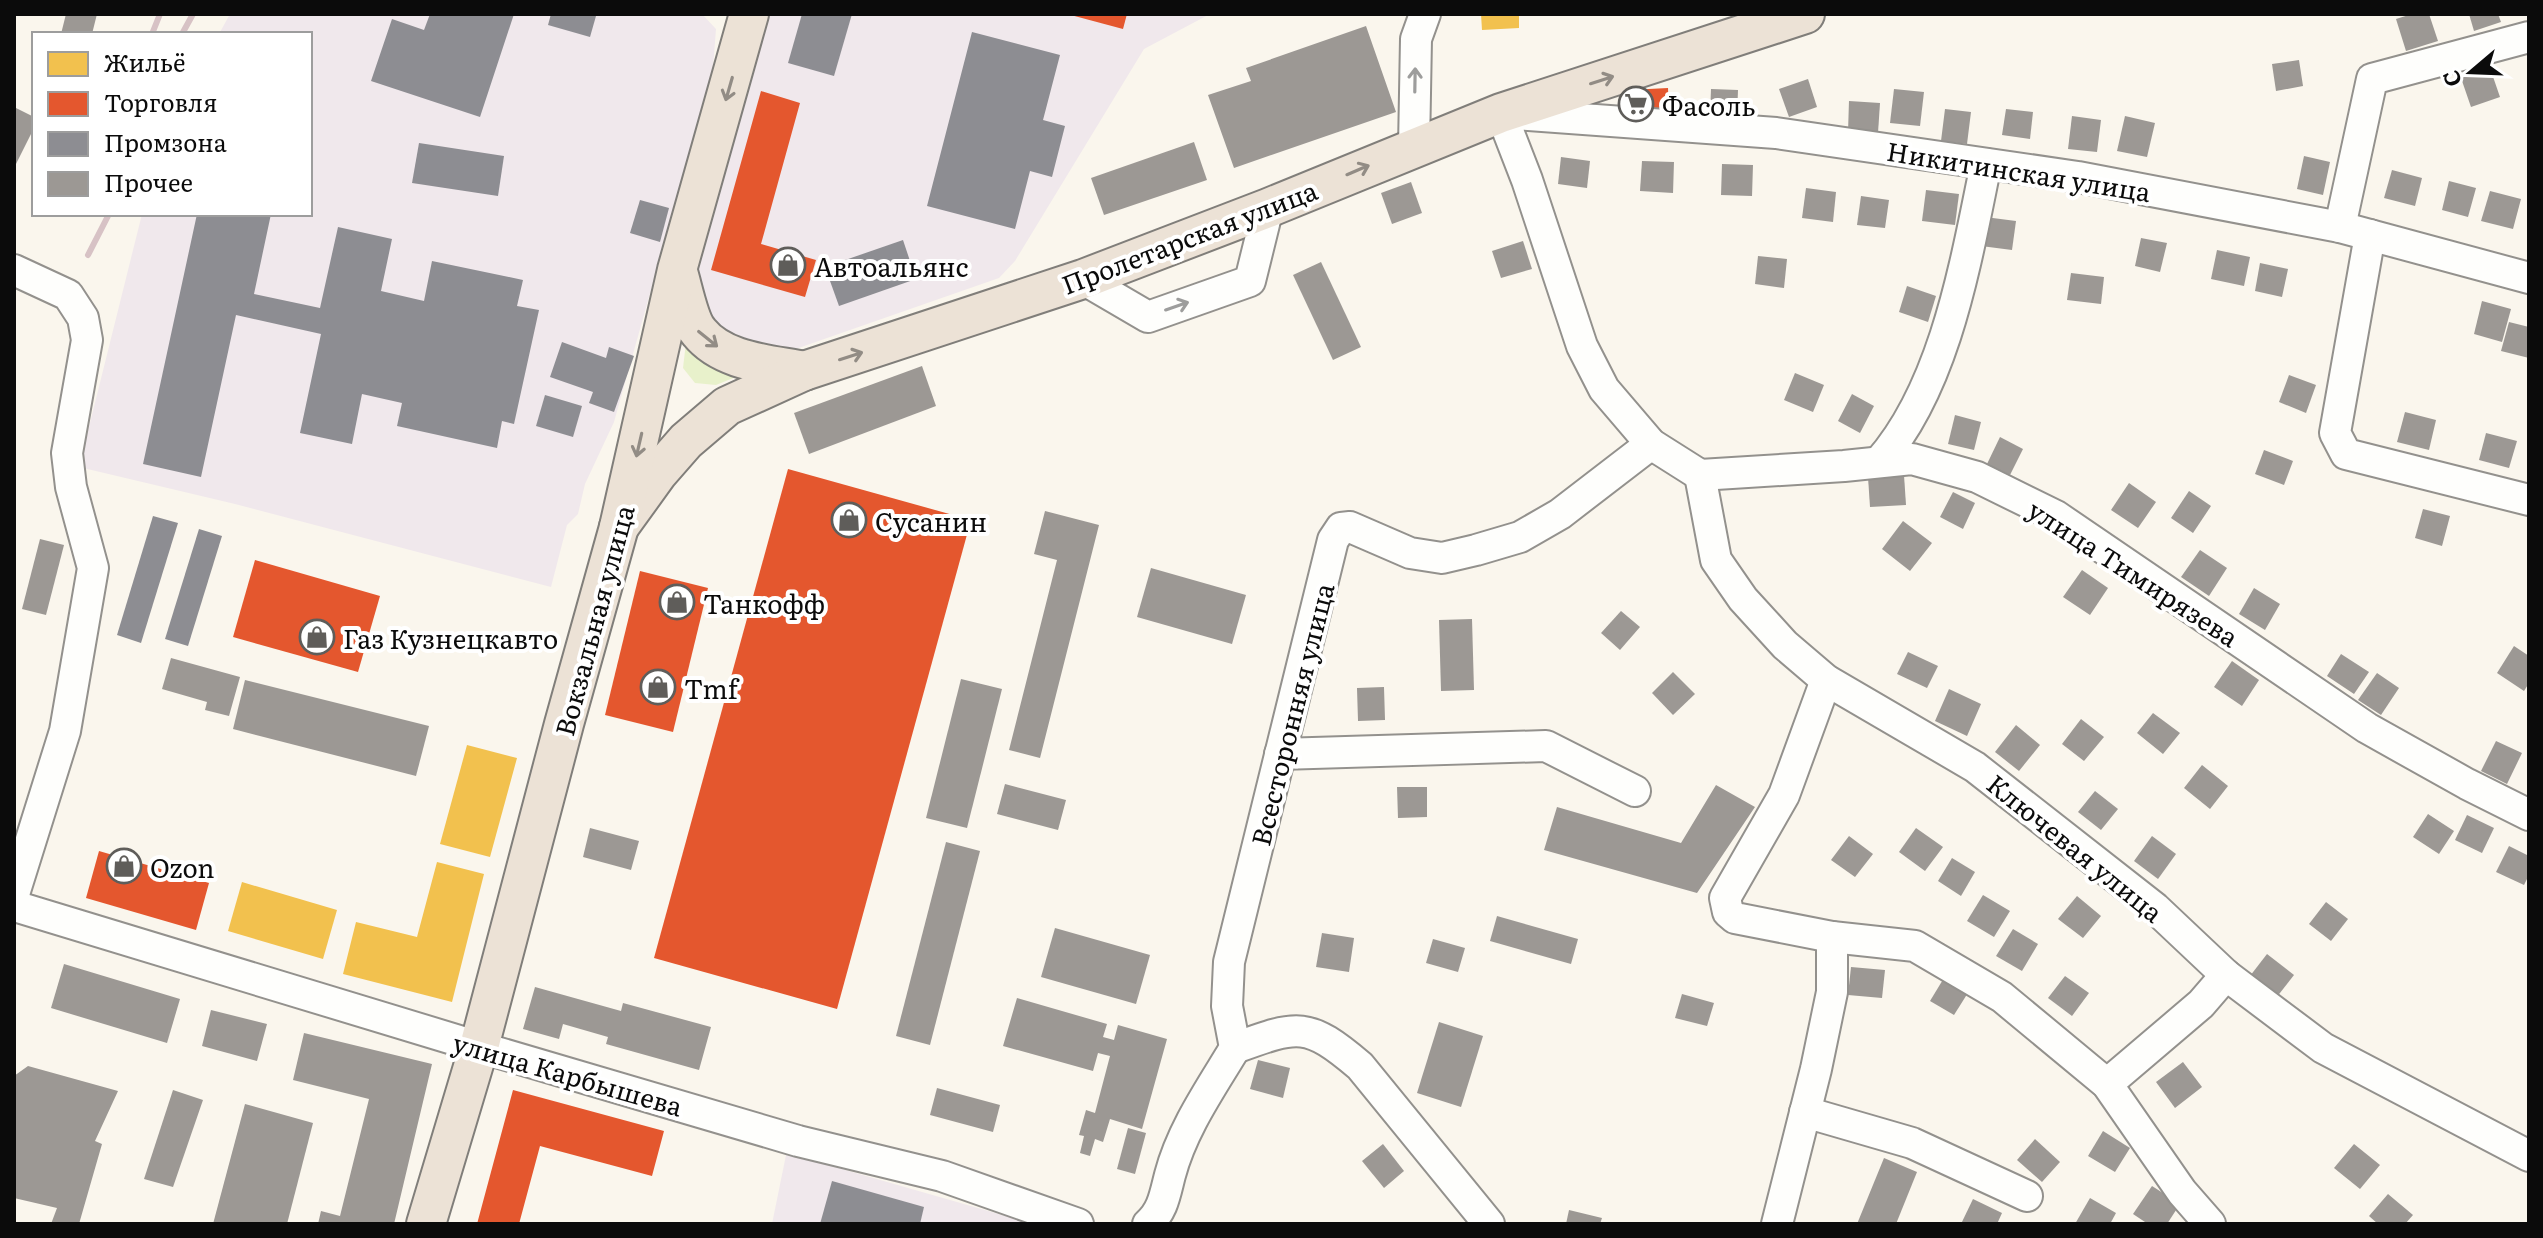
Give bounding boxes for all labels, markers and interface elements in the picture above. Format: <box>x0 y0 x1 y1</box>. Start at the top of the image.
legend <box>32 32 312 216</box>
north arrow <box>2431 32 2511 112</box>
text: Жильё <box>104 44 185 79</box>
text: С <box>2433 66 2469 92</box>
one-way arrow <box>1407 67 1423 94</box>
one-way arrow <box>1589 72 1614 87</box>
one-way arrow <box>721 76 736 102</box>
text: Торговля <box>104 84 217 119</box>
supermarket icon: Фасоль <box>1617 85 1655 123</box>
place label: Фасоль <box>1662 85 1756 124</box>
text: Промзона <box>104 124 227 159</box>
street label: Никитинская улица <box>1884 130 2154 210</box>
one-way arrow <box>1345 162 1370 177</box>
text: Прочее <box>104 164 193 199</box>
street label: Пролетарская улица <box>1055 169 1323 303</box>
shop icon: Автоальянс <box>769 246 807 284</box>
place label: Автоальянс <box>814 246 969 285</box>
one-way arrow <box>1164 298 1189 313</box>
one-way arrow <box>697 330 718 348</box>
one-way arrow <box>838 347 863 362</box>
one-way arrow <box>630 432 645 458</box>
street label: улица Тимирязева <box>2021 489 2247 655</box>
street label: Вокзальная улица <box>543 500 643 740</box>
shop icon: Сусанин <box>830 501 868 539</box>
place label: Сусанин <box>875 501 987 540</box>
street label: Всесторонняя улица <box>1239 579 1343 849</box>
shop icon: Танкофф <box>658 583 696 621</box>
place label: Танкофф <box>703 583 825 622</box>
shop icon: Газ Кузнецкавто <box>298 618 336 656</box>
place label: Газ Кузнецкавто <box>343 618 558 657</box>
shop icon: Tmf <box>639 668 677 706</box>
place label: Tmf <box>684 668 740 707</box>
street label: Ключевая улица <box>1980 764 2172 930</box>
shop icon: Ozon <box>105 847 143 885</box>
place label: Ozon <box>150 847 215 886</box>
street label: улица Карбышева <box>449 1022 687 1124</box>

